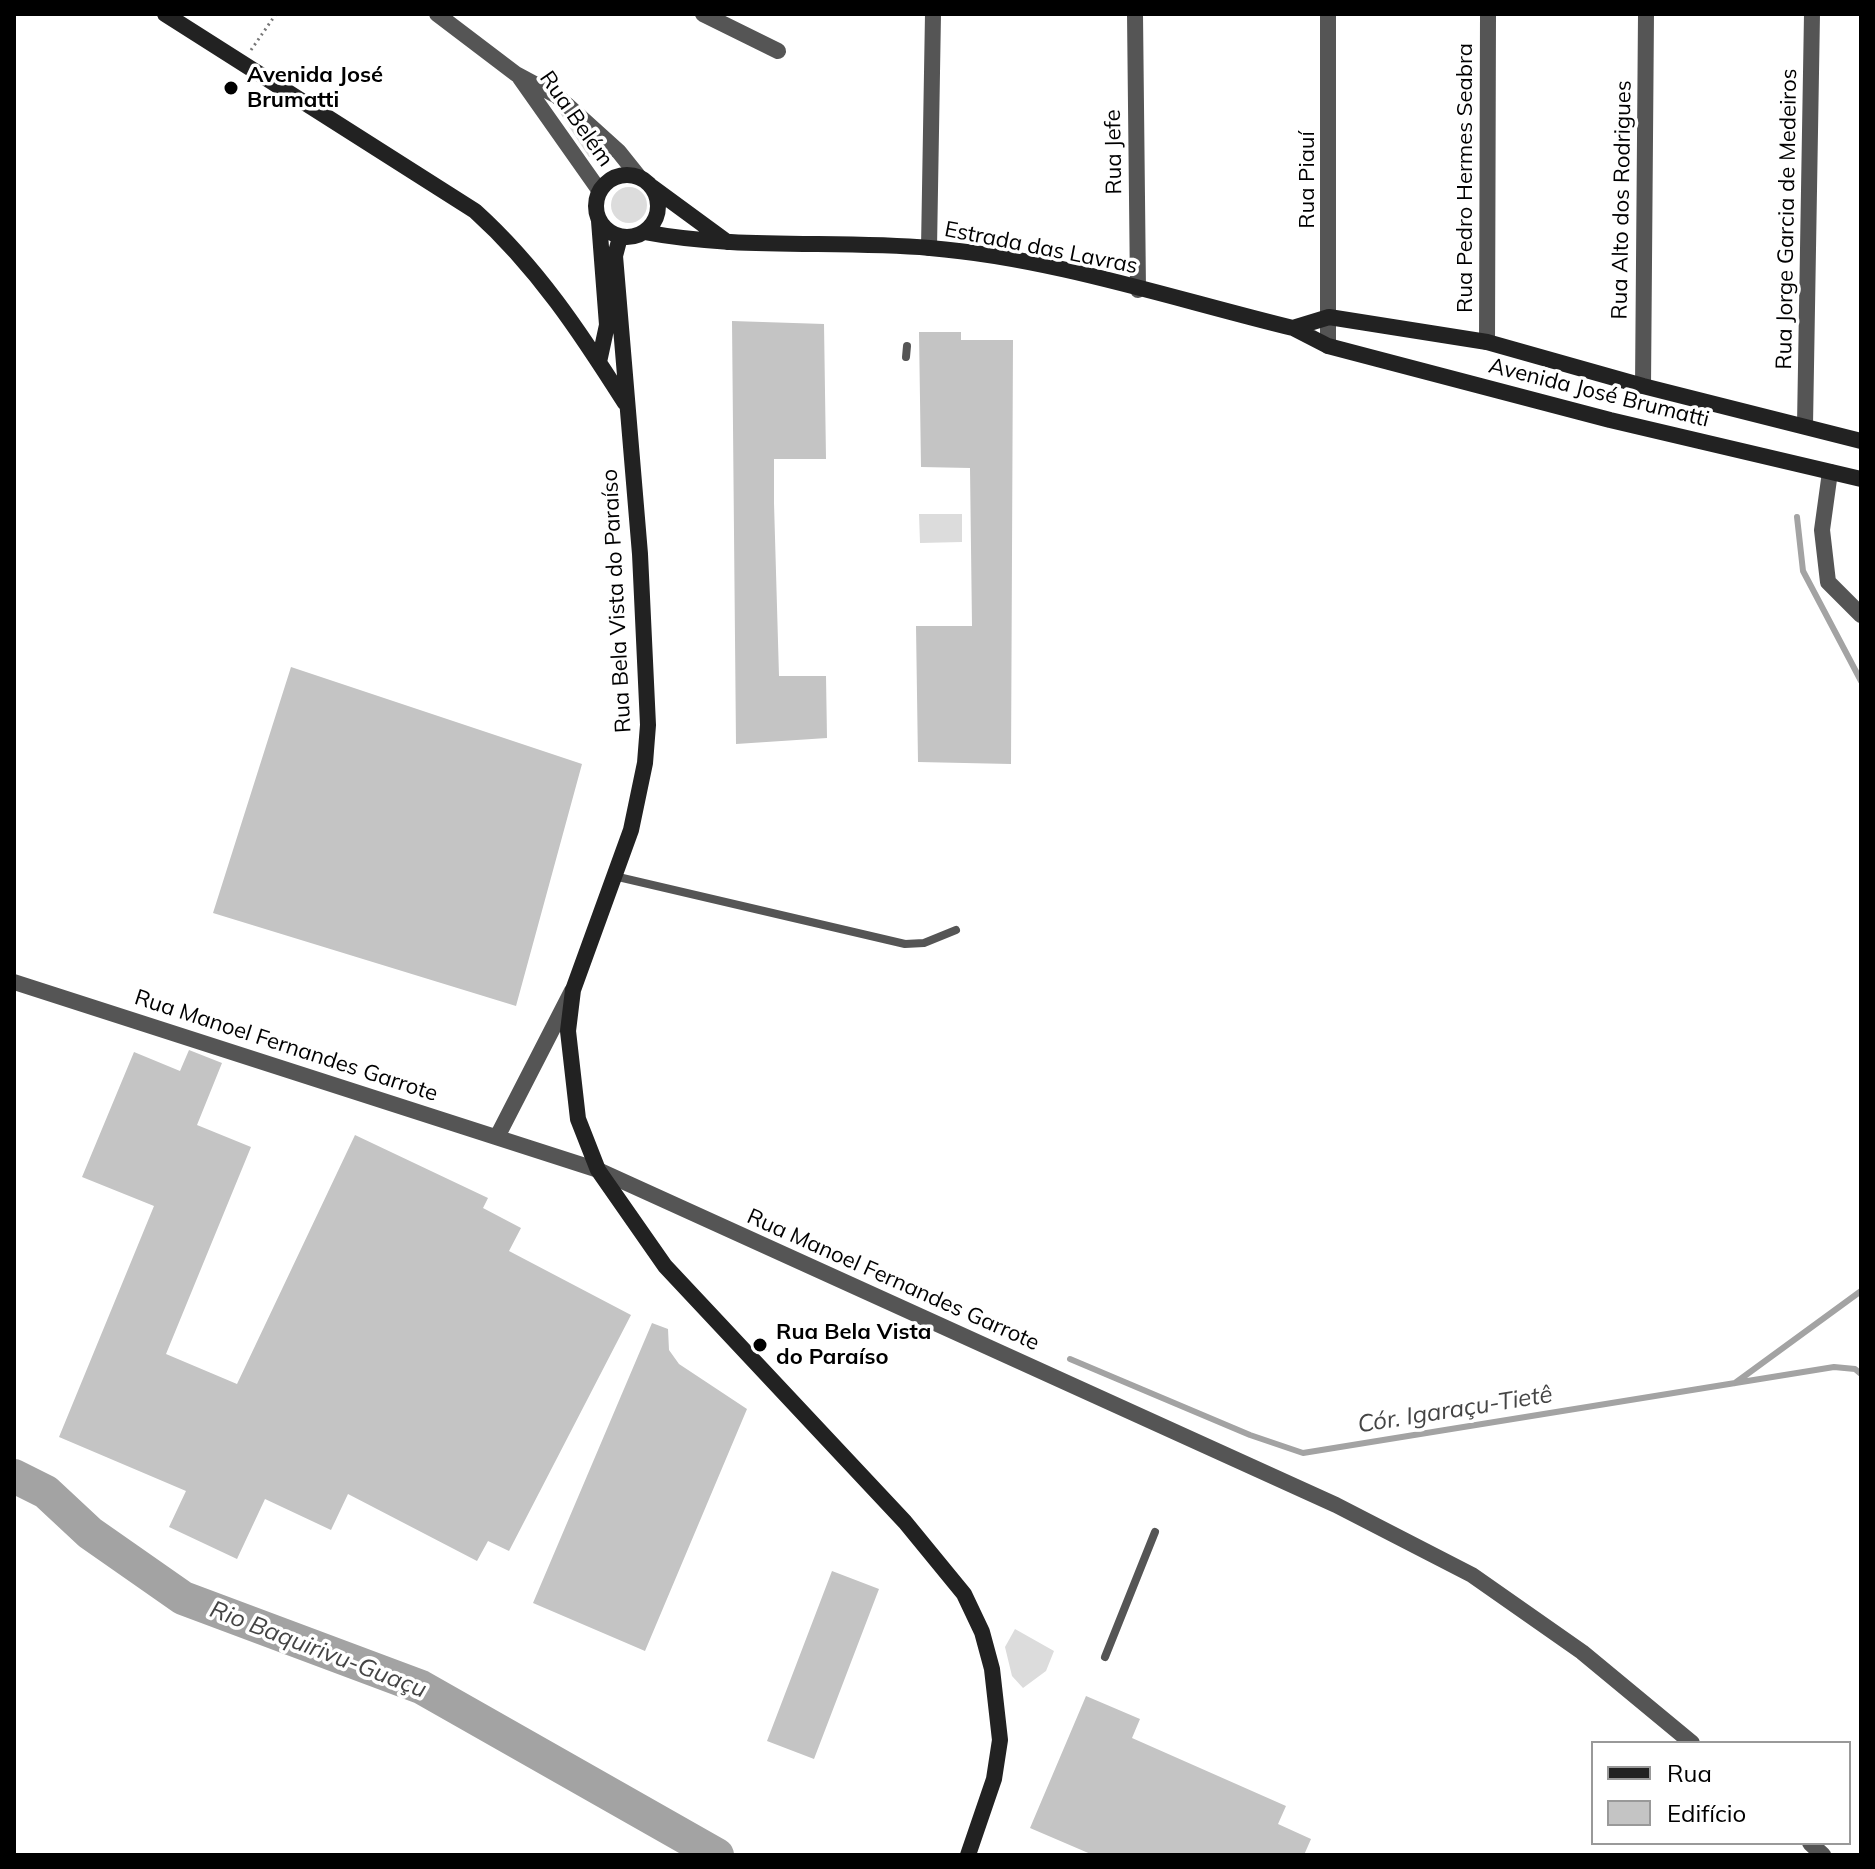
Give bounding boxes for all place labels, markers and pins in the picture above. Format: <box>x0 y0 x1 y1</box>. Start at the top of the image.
place label: Avenida José Brumatti <box>247 62 383 114</box>
marker: Avenida José Brumatti <box>222 79 240 97</box>
place label: Rua Bela Vista do Paraíso <box>776 1319 931 1370</box>
marker: Rua Bela Vista do Paraíso <box>751 1336 769 1354</box>

